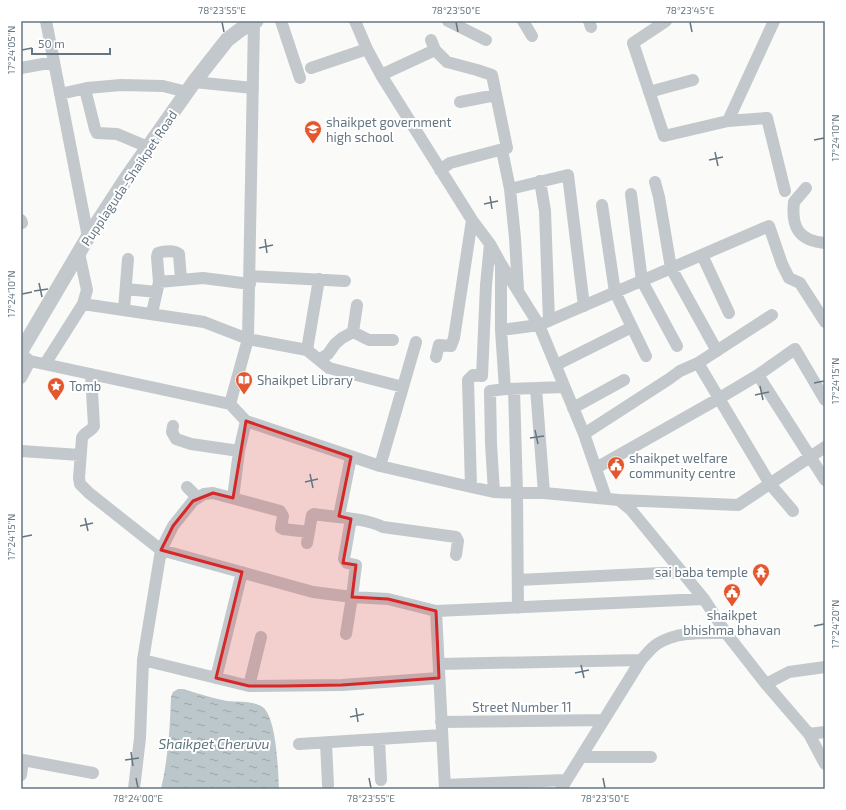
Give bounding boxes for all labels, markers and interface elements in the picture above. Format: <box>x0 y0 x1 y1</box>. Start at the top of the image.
text: 78°23'55"E <box>198 4 246 16</box>
text: 78°23'50"E <box>432 4 481 16</box>
text: 78°23'45"E <box>666 4 715 16</box>
text: 17°24'05"N <box>5 26 17 74</box>
scale bar <box>32 30 110 56</box>
text: 50 m <box>38 36 65 50</box>
street label: Pupplaguda-Shaikpet Road <box>78 107 180 249</box>
place label: shaikpet government high school <box>326 114 451 145</box>
text: 17°24'10"N <box>829 114 841 162</box>
school or university icon: shaikpet government high school <box>303 119 323 144</box>
text: 17°24'10"N <box>5 270 17 318</box>
text: 17°24'15"N <box>829 358 841 404</box>
library icon: Shaikpet Library <box>234 370 254 395</box>
place label: Shaikpet Library <box>257 372 353 388</box>
place icon: Tomb <box>46 376 66 401</box>
place label: Tomb <box>69 378 101 394</box>
place label: shaikpet welfare community centre <box>629 450 736 481</box>
public building icon: shaikpet welfare community centre <box>606 455 626 480</box>
text: 17°24'15"N <box>5 514 17 560</box>
temple icon: sai baba temple <box>751 562 771 587</box>
place label: sai baba temple <box>655 564 748 580</box>
public building icon: shaikpet bhishma bhavan <box>722 582 742 607</box>
text: 17°24'20"N <box>829 600 841 648</box>
place label: shaikpet bhishma bhavan <box>683 607 781 638</box>
street label: Street Number 11 <box>472 699 572 715</box>
water label: Shaikpet Cheruvu <box>158 735 270 752</box>
text: 78°24'00"E <box>113 792 163 804</box>
text: 78°23'55"E <box>347 792 395 804</box>
text: 78°23'50"E <box>581 792 630 804</box>

